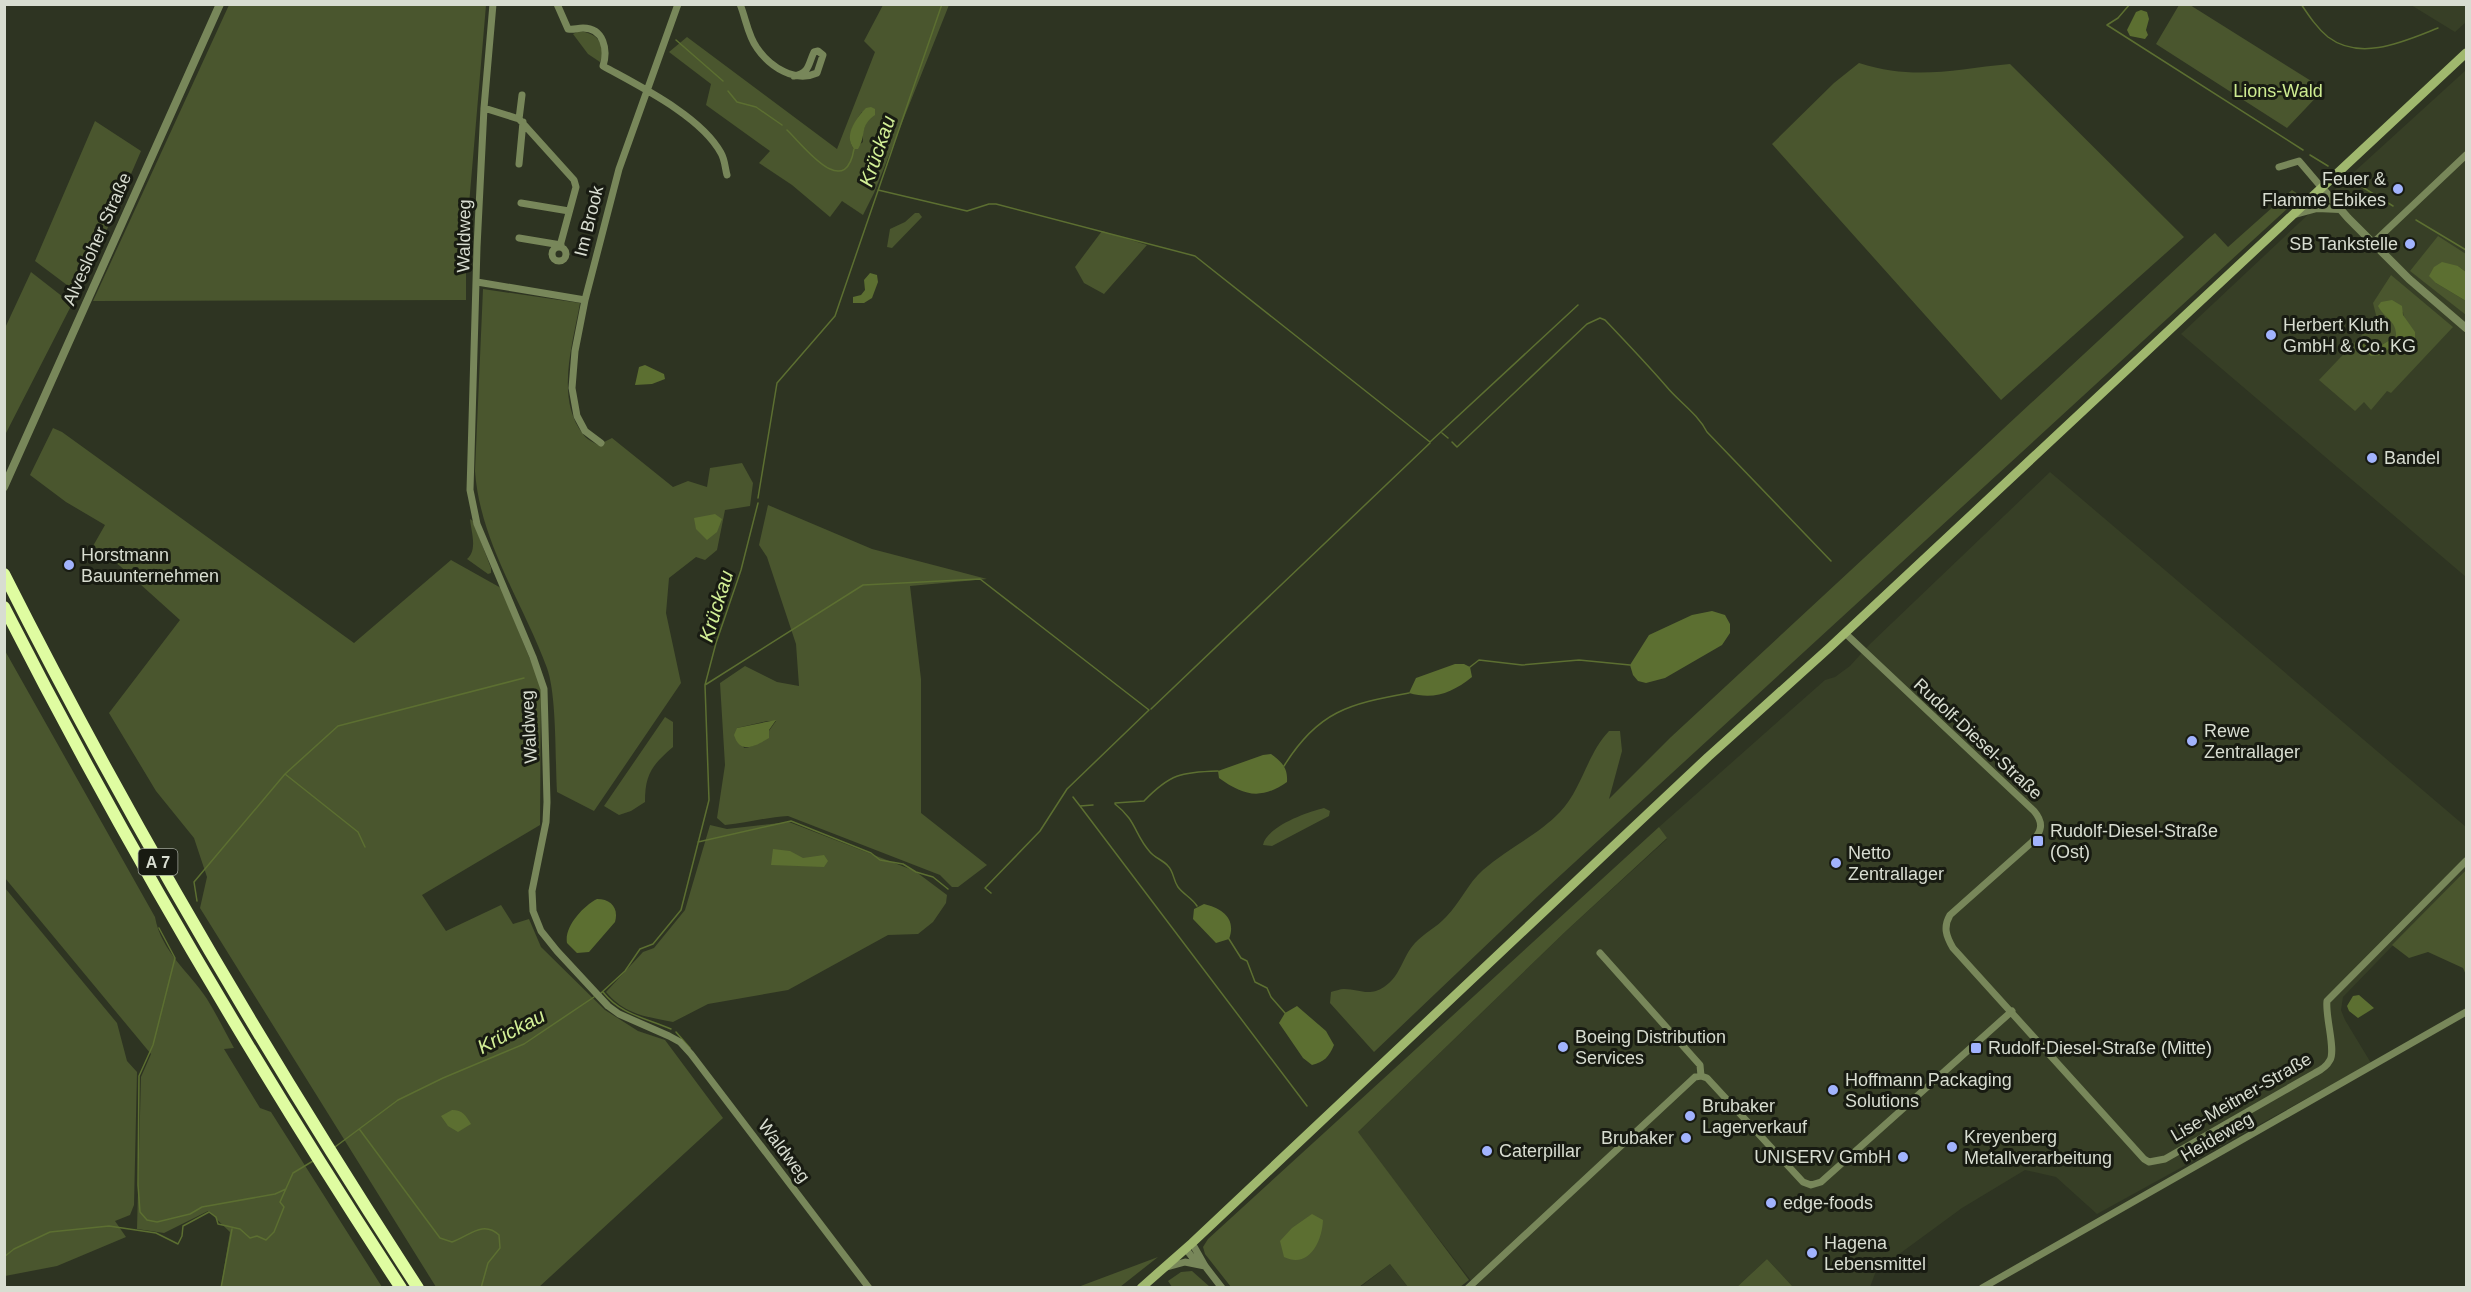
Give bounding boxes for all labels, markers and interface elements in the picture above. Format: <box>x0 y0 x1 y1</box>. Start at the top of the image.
park label: Lions-Wald <box>2233 81 2323 101</box>
water label: Krückau <box>855 113 899 189</box>
place label: Feuer & Flamme Ebikes <box>2262 169 2386 210</box>
street label: Alvesloher Straße <box>59 170 135 308</box>
marker: Feuer & Flamme Ebikes <box>2391 182 2405 196</box>
street label: Im Brook <box>571 183 608 258</box>
street label: Waldweg <box>453 199 475 273</box>
place label: SB Tankstelle <box>2289 234 2398 254</box>
marker: SB Tankstelle <box>2403 237 2417 251</box>
place label: Herbert Kluth GmbH & Co. KG <box>2283 315 2416 356</box>
marker: Herbert Kluth GmbH & Co. KG <box>2264 328 2278 342</box>
place label: Bandel <box>2384 448 2440 468</box>
marker: Bandel <box>2365 451 2379 465</box>
place label: Horstmann Bauunternehmen <box>81 545 219 586</box>
marker: Horstmann Bauunternehmen <box>62 558 76 572</box>
water label: Krückau <box>695 568 737 644</box>
street label: Rudolf-Diesel-Straße <box>1910 674 2046 804</box>
street label: Waldweg <box>517 690 541 764</box>
place label: Rewe Zentrallager <box>2204 721 2300 762</box>
marker: Rewe Zentrallager <box>2185 734 2199 748</box>
place label: Rudolf-Diesel-Straße (Ost) <box>2050 821 2218 862</box>
marker: Rudolf-Diesel-Straße (Ost) <box>2031 834 2045 848</box>
place label: Netto Zentrallager <box>1848 843 1944 884</box>
road number: A 7 <box>138 849 178 875</box>
marker: Netto Zentrallager <box>1829 856 1843 870</box>
water label: Krückau <box>473 1004 549 1058</box>
place label: Boeing Distribution Services <box>1575 1027 1726 1068</box>
place label: Rudolf-Diesel-Straße (Mitte) <box>1988 1038 2212 1058</box>
marker: Boeing Distribution Services <box>1556 1040 1570 1054</box>
marker: Rudolf-Diesel-Straße (Mitte) <box>1969 1041 1983 1055</box>
street label: Lise-Meitner-Straße <box>2167 1049 2315 1145</box>
place label: Hoffmann Packaging Solutions <box>1845 1070 2012 1111</box>
marker: Hoffmann Packaging Solutions <box>1826 1083 1840 1097</box>
place label: Brubaker Lagerverkauf <box>1702 1096 1808 1137</box>
street label: Heideweg <box>2177 1108 2257 1166</box>
marker: Brubaker Lagerverkauf <box>1683 1109 1697 1123</box>
street label: Waldweg <box>754 1116 814 1186</box>
place label: Kreyenberg Metallverarbeitung <box>1964 1127 2112 1168</box>
place label: Brubaker <box>1601 1128 1674 1148</box>
marker: Brubaker <box>1679 1131 1693 1145</box>
marker: Kreyenberg Metallverarbeitung <box>1945 1140 1959 1154</box>
place label: Caterpillar <box>1499 1141 1581 1161</box>
marker: Caterpillar <box>1480 1144 1494 1158</box>
place label: UNISERV GmbH <box>1754 1147 1891 1167</box>
marker: UNISERV GmbH <box>1896 1150 1910 1164</box>
place label: edge-foods <box>1783 1193 1873 1213</box>
marker: edge-foods <box>1764 1196 1778 1210</box>
place label: Hagena Lebensmittel <box>1824 1233 1926 1274</box>
marker: Hagena Lebensmittel <box>1805 1246 1819 1260</box>

